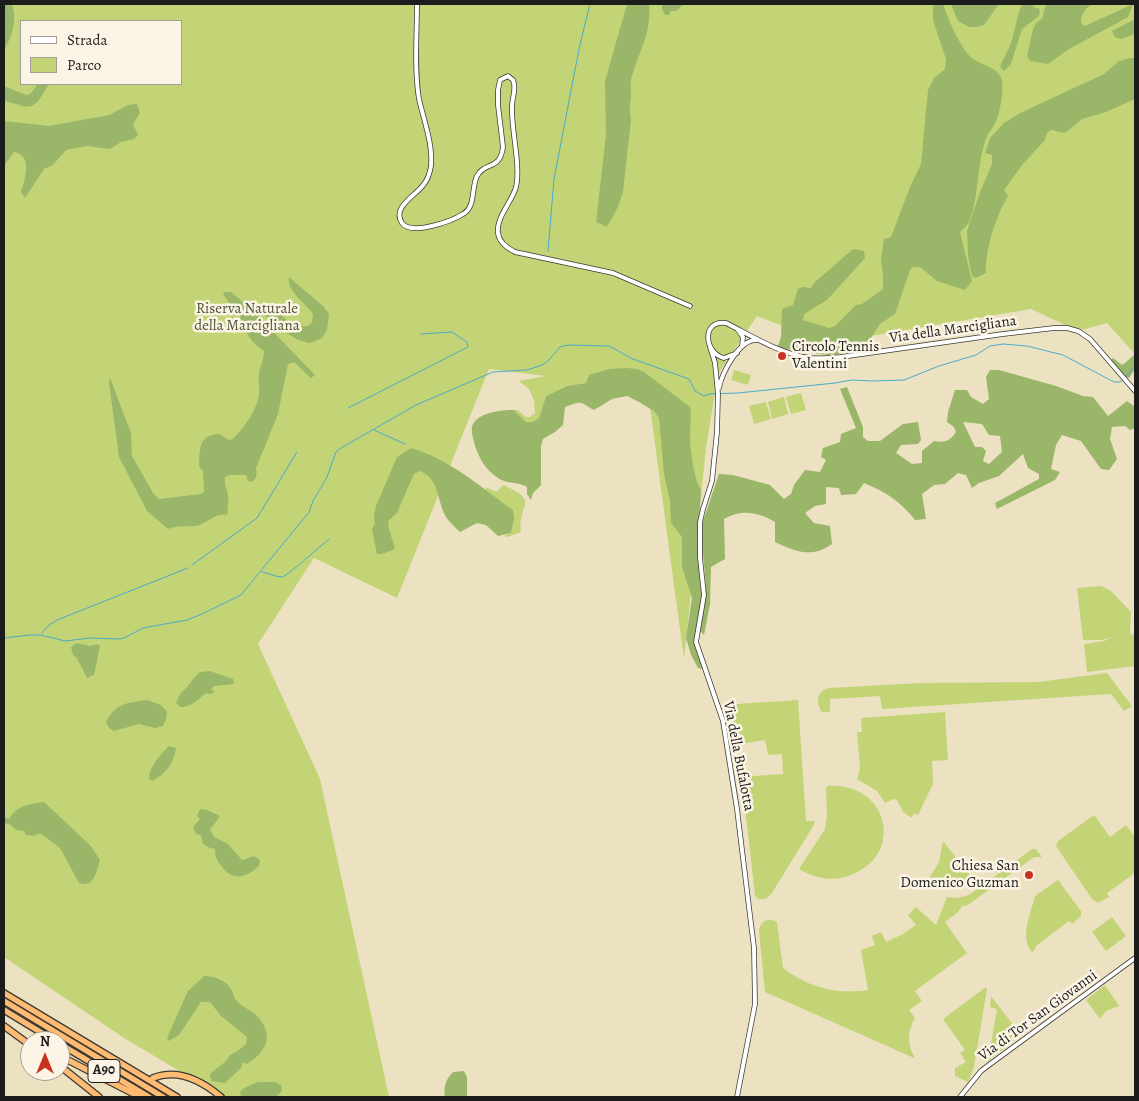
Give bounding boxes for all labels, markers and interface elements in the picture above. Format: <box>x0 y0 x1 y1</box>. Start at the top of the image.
legend <box>20 20 182 85</box>
text: Strada <box>67 30 108 50</box>
text: Parco <box>67 55 101 75</box>
park label: Riserva Naturale della Marcigliana <box>194 300 300 335</box>
street label: Via della Marcigliana <box>888 312 1018 348</box>
place label: Circolo Tennis Valentini <box>792 338 879 373</box>
marker: Circolo Tennis Valentini <box>776 350 788 362</box>
street label: Via della Bufalotta <box>719 699 757 813</box>
place label: Chiesa San Domenico Guzman <box>900 857 1019 892</box>
marker: Chiesa San Domenico Guzman <box>1023 869 1035 881</box>
street label: Via di Tor San Giovanni <box>975 967 1101 1065</box>
north arrow <box>20 1031 70 1081</box>
text: N <box>40 1032 50 1051</box>
road number: A90 <box>88 1060 120 1082</box>

